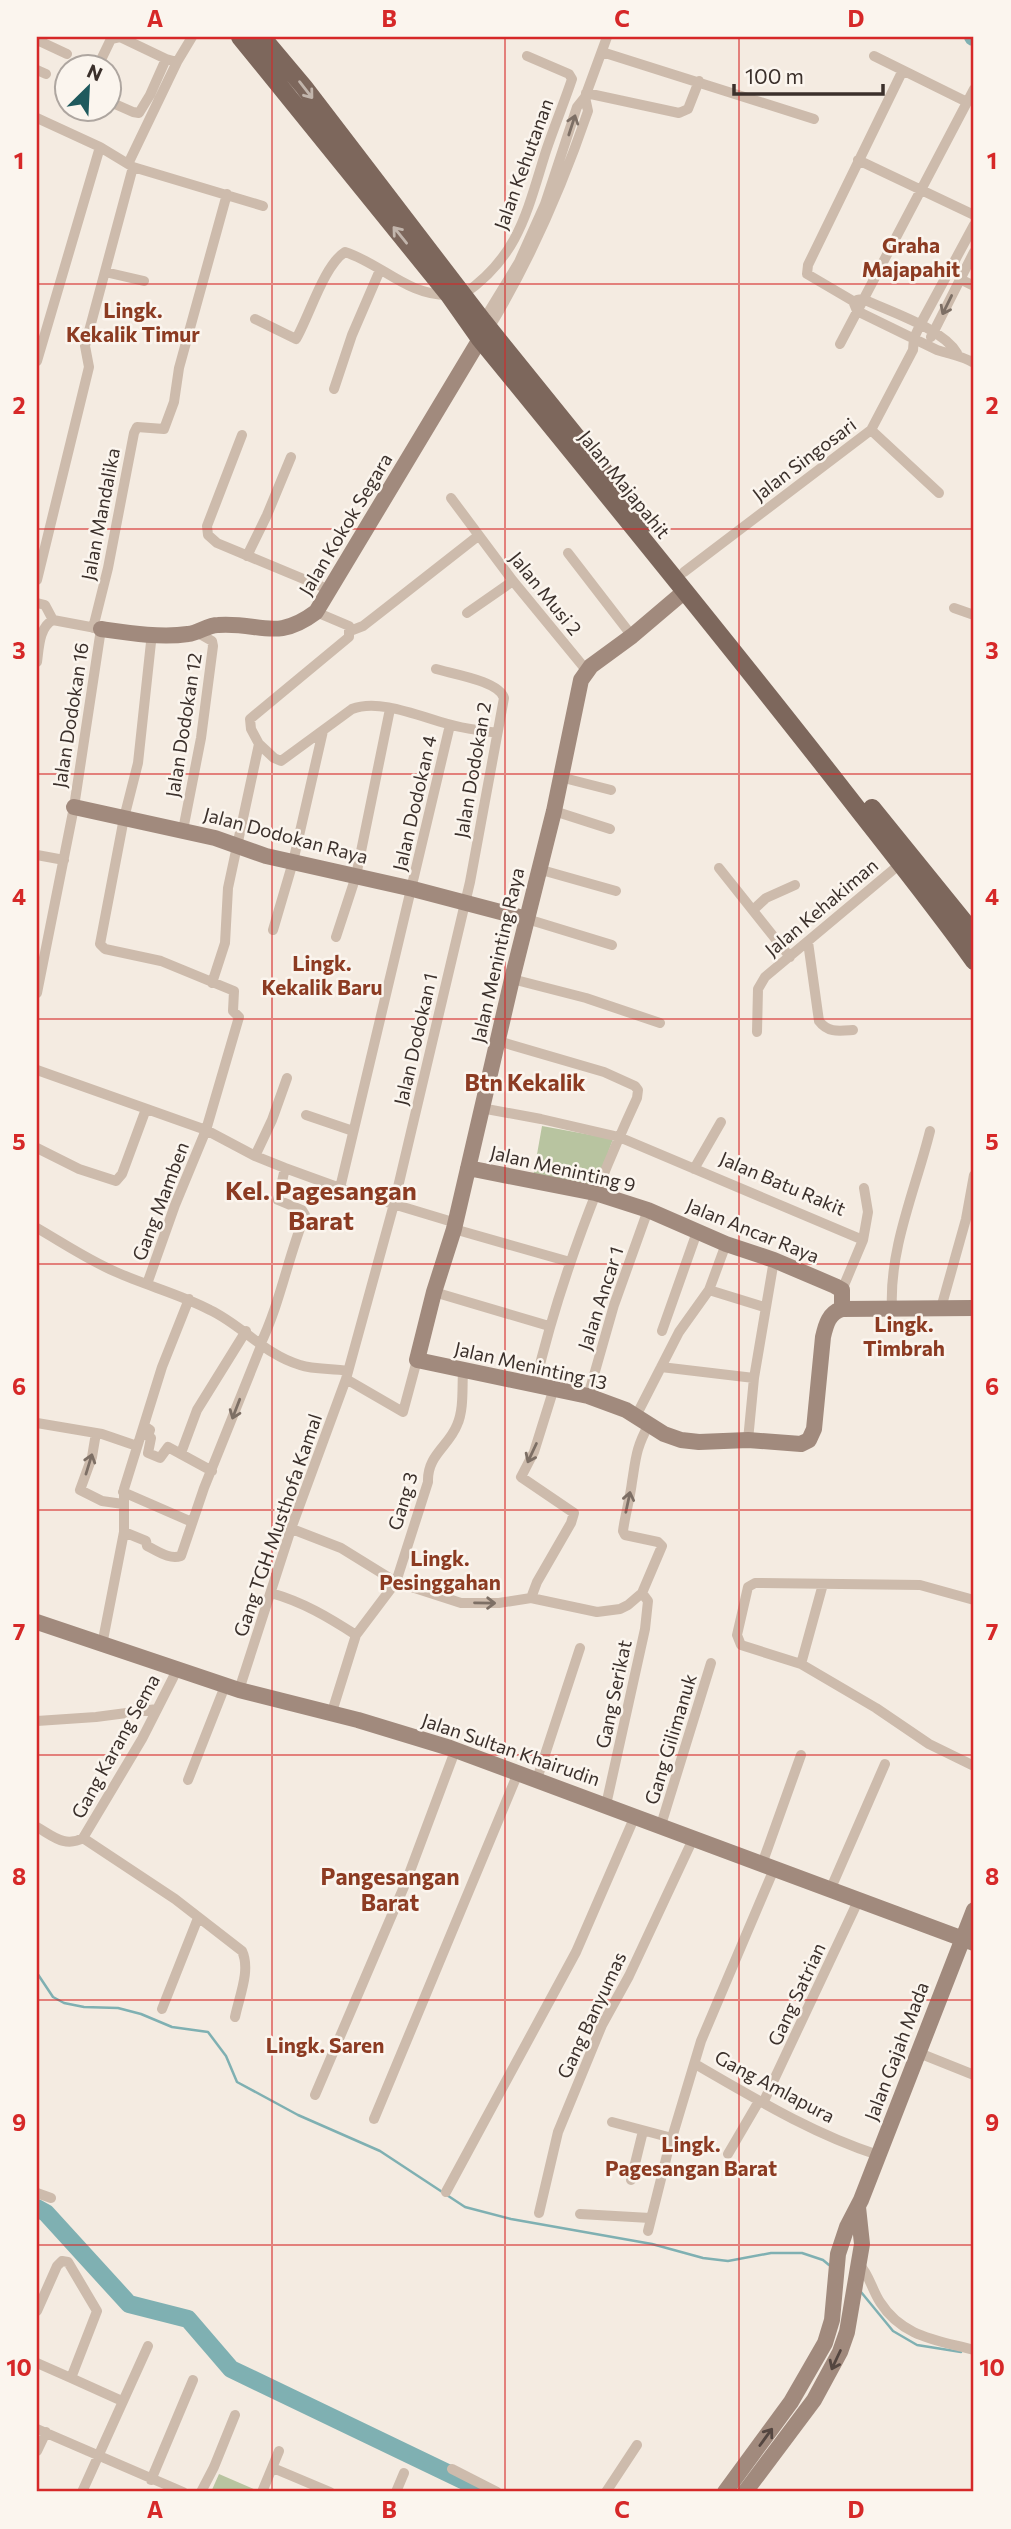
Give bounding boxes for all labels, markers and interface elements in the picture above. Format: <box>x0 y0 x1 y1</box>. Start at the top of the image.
text: A <box>147 4 164 32</box>
text: B <box>381 4 397 32</box>
text: C <box>614 4 630 32</box>
text: D <box>848 4 865 32</box>
north arrow <box>52 52 122 122</box>
scale bar <box>734 52 883 96</box>
text: N <box>84 59 106 85</box>
text: 100 m <box>745 63 804 88</box>
one-way arrow <box>298 80 313 98</box>
street label: Jalan Kehutanan <box>489 95 557 233</box>
one-way arrow <box>566 115 579 137</box>
text: 1 <box>14 146 24 174</box>
text: 1 <box>987 146 997 174</box>
one-way arrow <box>392 227 408 245</box>
district label: Graha Majapahit <box>862 232 960 281</box>
one-way arrow <box>940 294 954 315</box>
district label: Lingk. Kekalik Timur <box>66 297 200 346</box>
text: 2 <box>12 391 26 419</box>
text: 2 <box>985 391 999 419</box>
street label: Jalan Singosari <box>748 413 860 505</box>
street label: Jalan Majapahit <box>574 425 676 543</box>
street label: Jalan Mandalika <box>76 446 124 582</box>
street label: Jalan Kokok Segara <box>293 449 397 599</box>
street label: Jalan Musi 2 <box>505 546 587 640</box>
text: 3 <box>12 636 26 664</box>
text: 3 <box>985 636 999 664</box>
street label: Jalan Dodokan 16 <box>47 641 93 789</box>
street label: Jalan Dodokan 12 <box>160 651 206 799</box>
street label: Jalan Dodokan 2 <box>449 700 495 840</box>
street label: Jalan Dodokan 4 <box>387 733 441 873</box>
street label: Jalan Dodokan Raya <box>201 802 371 868</box>
street label: Jalan Kehakiman <box>760 853 882 961</box>
street label: Jalan Meninting Raya <box>466 865 528 1045</box>
text: 4 <box>12 882 26 910</box>
text: 4 <box>985 882 999 910</box>
district label: Lingk. Kekalik Baru <box>261 950 383 999</box>
street label: Jalan Dodokan 1 <box>389 970 441 1108</box>
district label: Btn Kekalik <box>464 1068 586 1096</box>
text: 5 <box>12 1127 26 1155</box>
text: 5 <box>985 1127 999 1155</box>
street label: Gang Mamben <box>127 1138 193 1264</box>
street label: Jalan Meninting 9 <box>488 1140 638 1196</box>
street label: Jalan Batu Rakit <box>717 1146 850 1220</box>
district label: Kel. Pagesangan Barat <box>225 1174 417 1235</box>
street label: Jalan Ancar Raya <box>683 1193 823 1267</box>
street label: Jalan Ancar 1 <box>572 1243 628 1353</box>
district label: Lingk. Timbrah <box>863 1311 945 1360</box>
street label: Jalan Meninting 13 <box>452 1336 610 1394</box>
text: 6 <box>12 1372 26 1400</box>
text: 6 <box>985 1372 999 1400</box>
one-way arrow <box>229 1398 241 1420</box>
street label: Gang TGH Musthofa Kamal <box>228 1411 326 1639</box>
one-way arrow <box>525 1442 538 1463</box>
one-way arrow <box>84 1454 96 1476</box>
street label: Gang 3 <box>382 1469 422 1533</box>
one-way arrow <box>622 1491 636 1514</box>
district label: Lingk. Pesinggahan <box>379 1545 501 1594</box>
one-way arrow <box>474 1596 497 1610</box>
text: 7 <box>13 1617 25 1645</box>
text: 7 <box>986 1617 998 1645</box>
street label: Gang Serikat <box>590 1637 636 1750</box>
street label: Gang Karang Sema <box>66 1670 164 1822</box>
street label: Gang Gilimanuk <box>639 1671 701 1807</box>
street label: Jalan Sultan Khairudin <box>419 1708 603 1790</box>
text: 8 <box>12 1862 26 1890</box>
district label: Pangesangan Barat <box>321 1862 460 1916</box>
text: 8 <box>985 1862 999 1890</box>
street label: Gang Satrian <box>762 1939 830 2049</box>
street label: Gang Banyumas <box>552 1948 630 2082</box>
street label: Jalan Gajah Mada <box>859 1978 933 2124</box>
district label: Lingk. Saren <box>266 2032 384 2057</box>
street label: Gang Amlapura <box>711 2045 839 2127</box>
text: 9 <box>12 2108 26 2136</box>
text: 9 <box>985 2108 999 2136</box>
district label: Lingk. Pagesangan Barat <box>605 2131 777 2180</box>
one-way arrow <box>829 2349 842 2370</box>
text: 10 <box>6 2353 32 2381</box>
text: 10 <box>979 2353 1005 2381</box>
one-way arrow <box>759 2428 773 2447</box>
text: A <box>147 2495 164 2523</box>
text: B <box>381 2495 397 2523</box>
text: C <box>614 2495 630 2523</box>
text: D <box>848 2495 865 2523</box>

